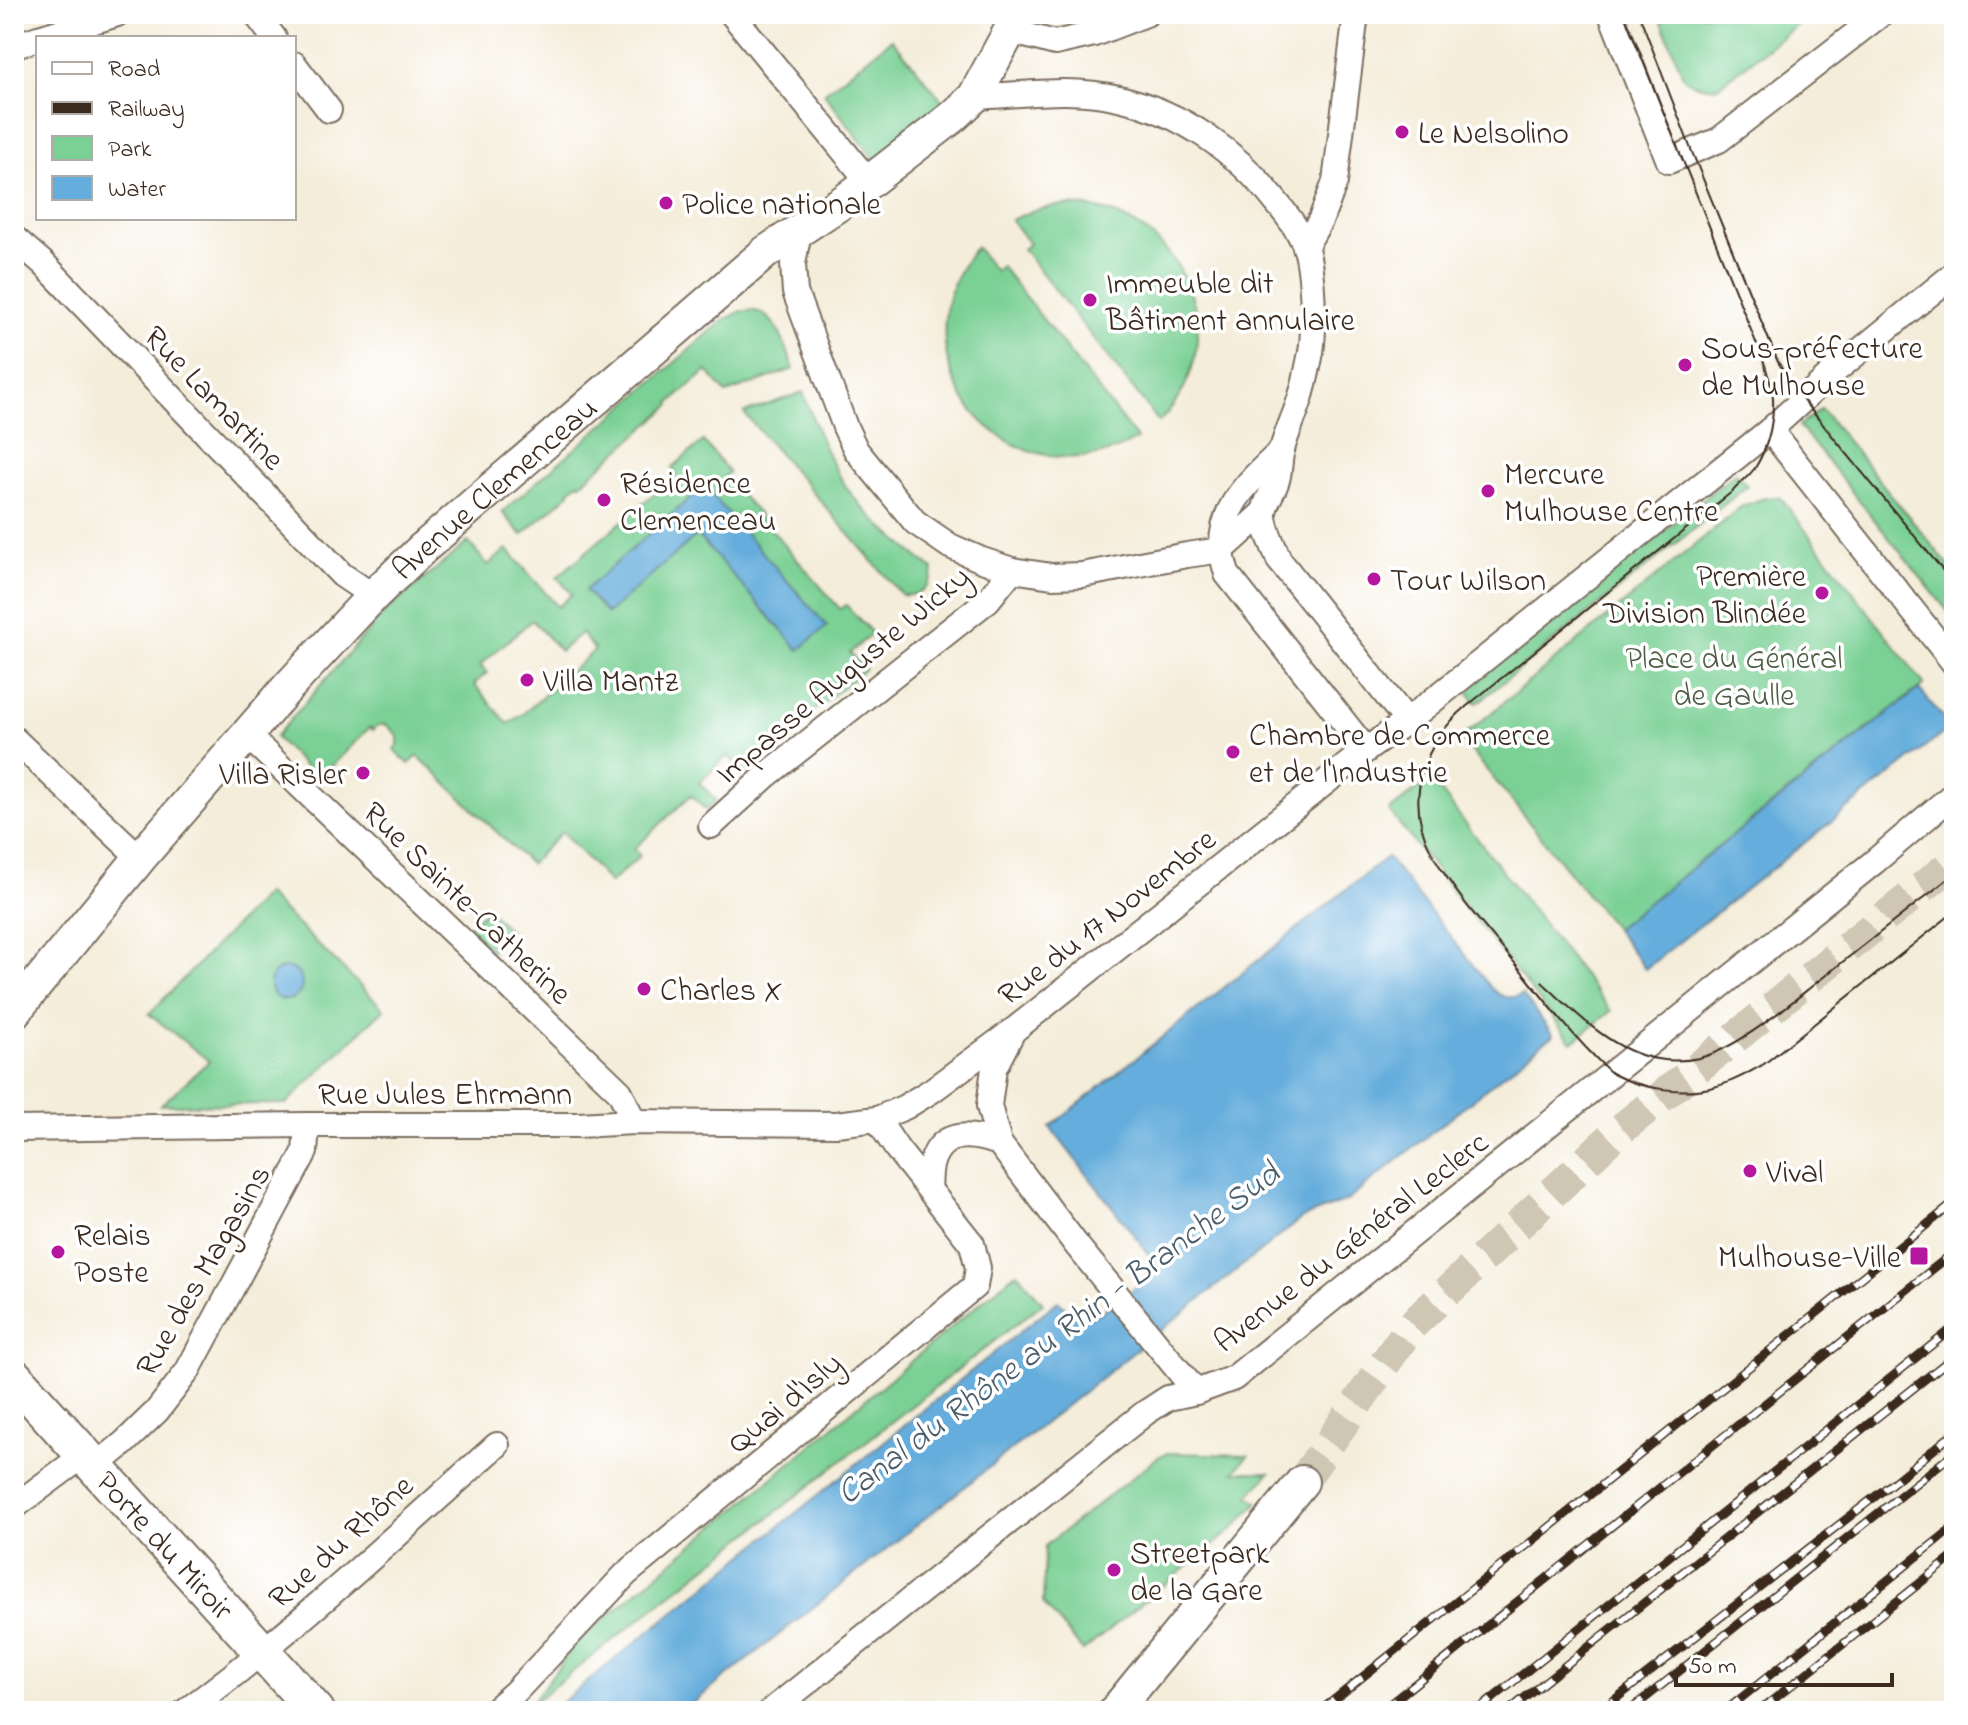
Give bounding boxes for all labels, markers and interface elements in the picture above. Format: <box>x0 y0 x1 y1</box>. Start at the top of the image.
legend <box>36 36 296 220</box>
text: Road <box>108 53 161 88</box>
text: Railway <box>108 93 185 129</box>
place label: Le Nelsolino <box>1418 112 1569 159</box>
marker: Le Nelsolino <box>1393 123 1411 141</box>
text: Park <box>108 133 152 168</box>
text: Water <box>108 173 166 208</box>
place label: Police nationale <box>682 183 882 230</box>
marker: Police nationale <box>657 194 675 212</box>
place label: Immeuble dit Bâtiment annulaire <box>1105 262 1355 346</box>
marker: Immeuble dit Bâtiment annulaire <box>1081 291 1099 309</box>
street label: Rue Lamartine <box>131 316 294 483</box>
place label: Sous-préfecture de Mulhouse <box>1701 327 1924 411</box>
marker: Sous-préfecture de Mulhouse <box>1676 356 1694 374</box>
street label: Avenue Clemenceau <box>382 387 610 593</box>
place label: Mercure Mulhouse Centre <box>1504 453 1719 537</box>
place label: Résidence Clemenceau <box>620 462 776 546</box>
marker: Mercure Mulhouse Centre <box>1479 482 1497 500</box>
marker: Résidence Clemenceau <box>595 491 613 509</box>
place label: Première Division Blindée <box>1602 555 1807 639</box>
street label: Impasse Auguste Wicky <box>707 556 982 798</box>
place label: Tour Wilson <box>1390 559 1546 606</box>
marker: Tour Wilson <box>1365 570 1383 588</box>
marker: Première Division Blindée <box>1813 584 1831 602</box>
park label: Place du Général de Gaulle <box>1625 637 1843 721</box>
place label: Villa Mantz <box>542 660 679 707</box>
marker: Villa Mantz <box>518 671 536 689</box>
place label: Chambre de Commerce et de l'Industrie <box>1249 714 1551 798</box>
marker: Chambre de Commerce et de l'Industrie <box>1224 743 1242 761</box>
place label: Villa Risler <box>218 753 347 800</box>
marker: Villa Risler <box>354 764 372 782</box>
street label: Rue Sainte-Catherine <box>350 792 581 1018</box>
street label: Rue du 17 Novembre <box>989 818 1228 1019</box>
place label: Charles X <box>660 969 782 1016</box>
marker: Charles X <box>635 980 653 998</box>
street label: Rue Jules Ehrmann <box>318 1073 572 1120</box>
street label: Avenue du Général Leclerc <box>1205 1121 1500 1366</box>
water label: Canal du Rhône au Rhin - Branche Sud <box>827 1150 1293 1519</box>
place label: Vival <box>1765 1151 1823 1198</box>
street label: Rue des Magasins <box>125 1157 285 1386</box>
marker: Vival <box>1741 1162 1759 1180</box>
place label: Relais Poste <box>74 1214 151 1298</box>
place label: Mulhouse-Ville <box>1718 1236 1902 1283</box>
marker: Relais Poste <box>49 1243 67 1261</box>
marker: Mulhouse-Ville <box>1908 1245 1930 1267</box>
street label: Quai d'Isly <box>718 1342 854 1467</box>
street label: Porte du Miroir <box>83 1462 243 1633</box>
street label: Rue du Rhône <box>259 1465 426 1622</box>
place label: Streetpark de la Gare <box>1130 1532 1270 1616</box>
marker: Streetpark de la Gare <box>1105 1561 1123 1579</box>
scale bar <box>1676 1637 1892 1687</box>
text: 50 m <box>1688 1650 1737 1685</box>

